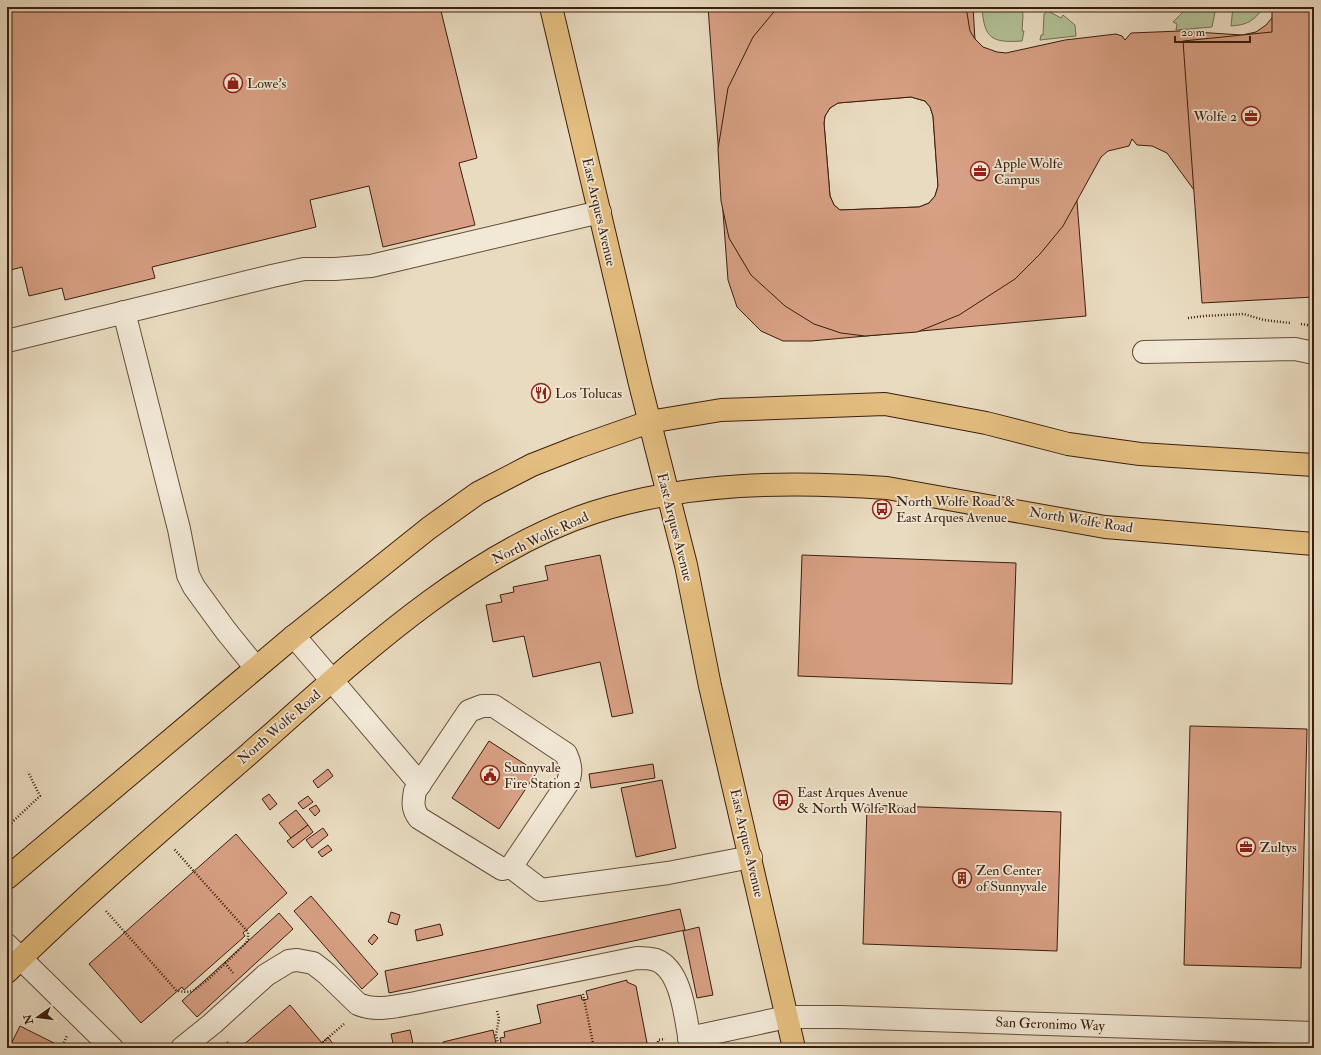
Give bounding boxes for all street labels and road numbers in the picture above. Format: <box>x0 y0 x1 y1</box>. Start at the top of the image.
street label: East Arques Avenue <box>578 156 620 268</box>
street label: East Arques Avenue <box>653 471 697 583</box>
street label: North Wolfe Road <box>1028 503 1134 537</box>
street label: North Wolfe Road <box>489 508 591 568</box>
street label: North Wolfe Road <box>234 686 324 768</box>
street label: East Arques Avenue <box>726 787 768 899</box>
street label: San Geronimo Way <box>995 1014 1106 1035</box>

